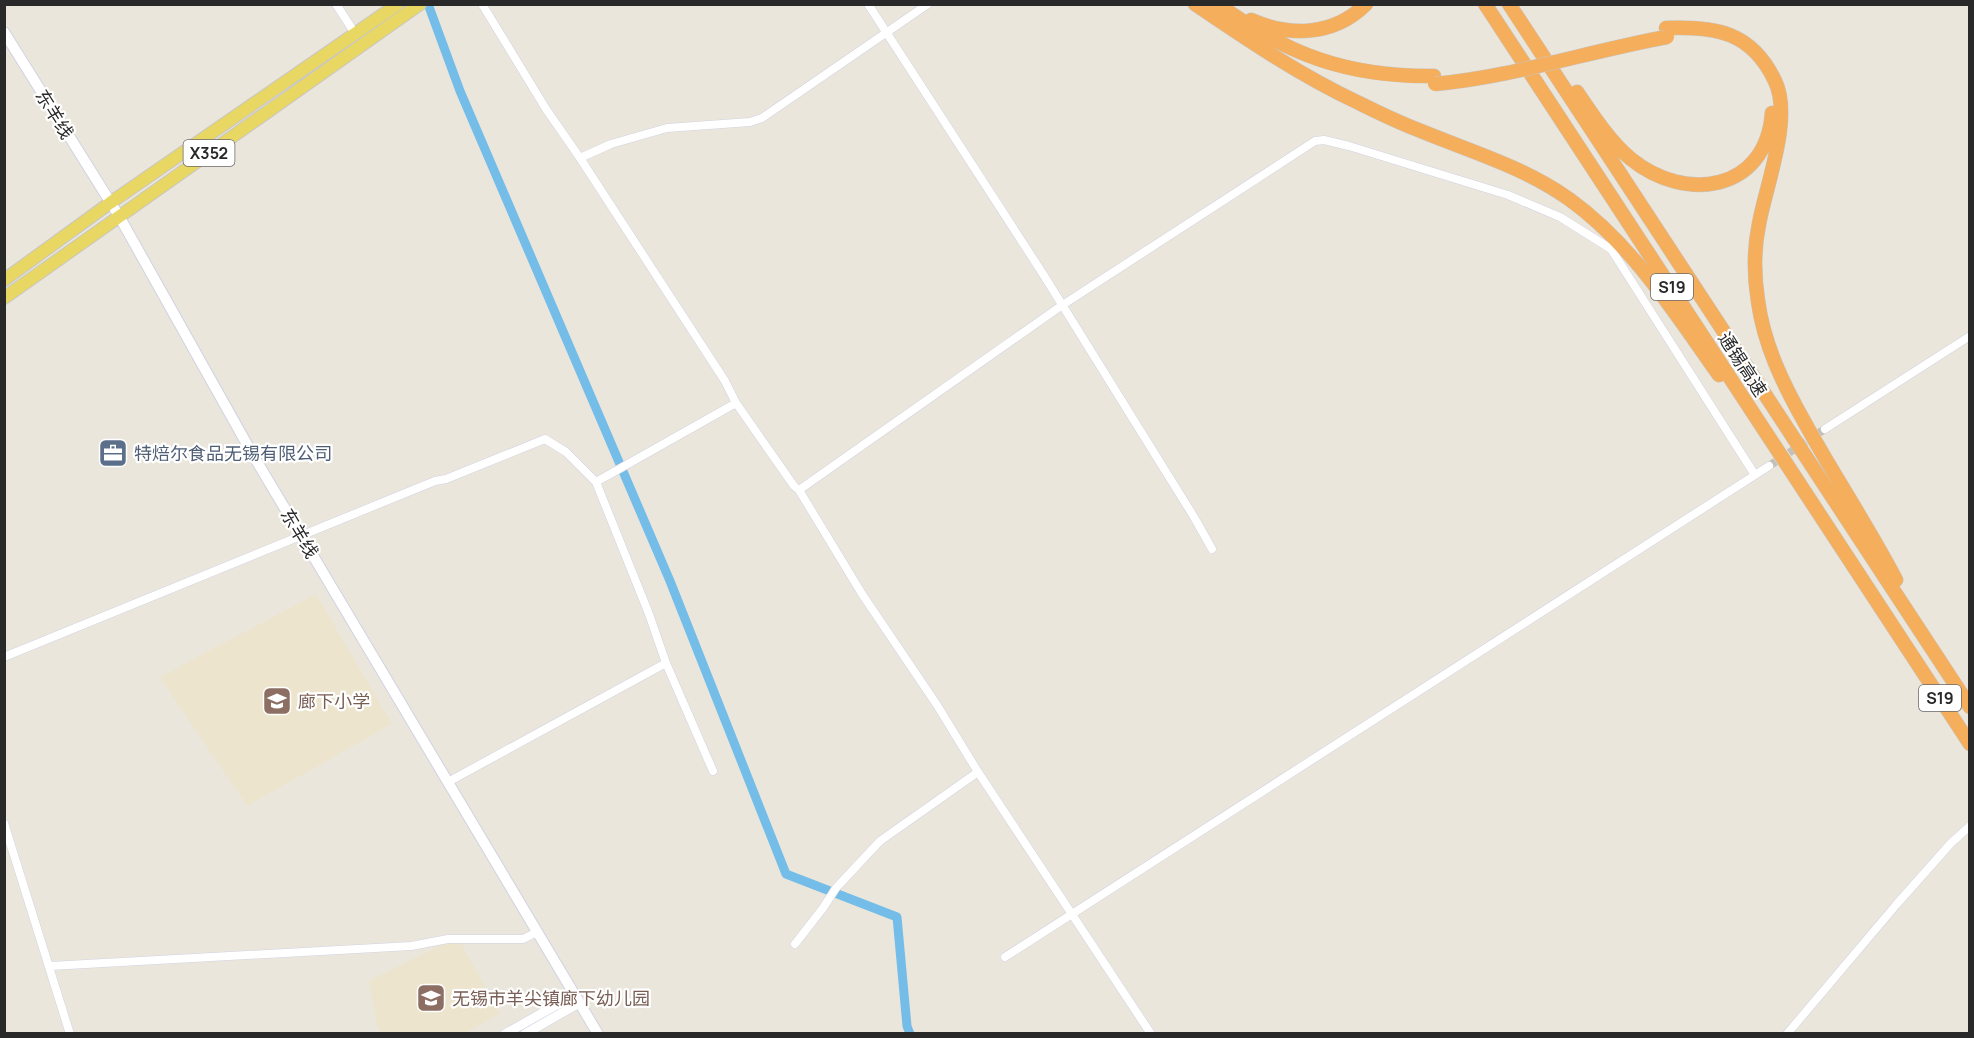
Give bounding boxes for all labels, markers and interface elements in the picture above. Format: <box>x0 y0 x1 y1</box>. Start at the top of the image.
street label: 东羊线 <box>31 85 79 143</box>
road number: X352 <box>184 140 234 166</box>
road number: S19 <box>1651 274 1693 300</box>
street label: 通锡高速 <box>1713 327 1773 401</box>
office icon: 特焙尔食品无锡有限公司 <box>97 437 129 469</box>
place label: 特焙尔食品无锡有限公司 <box>134 441 332 465</box>
street label: 东羊线 <box>276 504 324 562</box>
school or university icon: 廊下小学 <box>261 685 293 717</box>
road number: S19 <box>1919 685 1961 711</box>
place label: 廊下小学 <box>298 689 370 713</box>
school or university icon: 无锡市羊尖镇廊下幼儿园 <box>415 982 447 1014</box>
place label: 无锡市羊尖镇廊下幼儿园 <box>452 986 650 1010</box>

